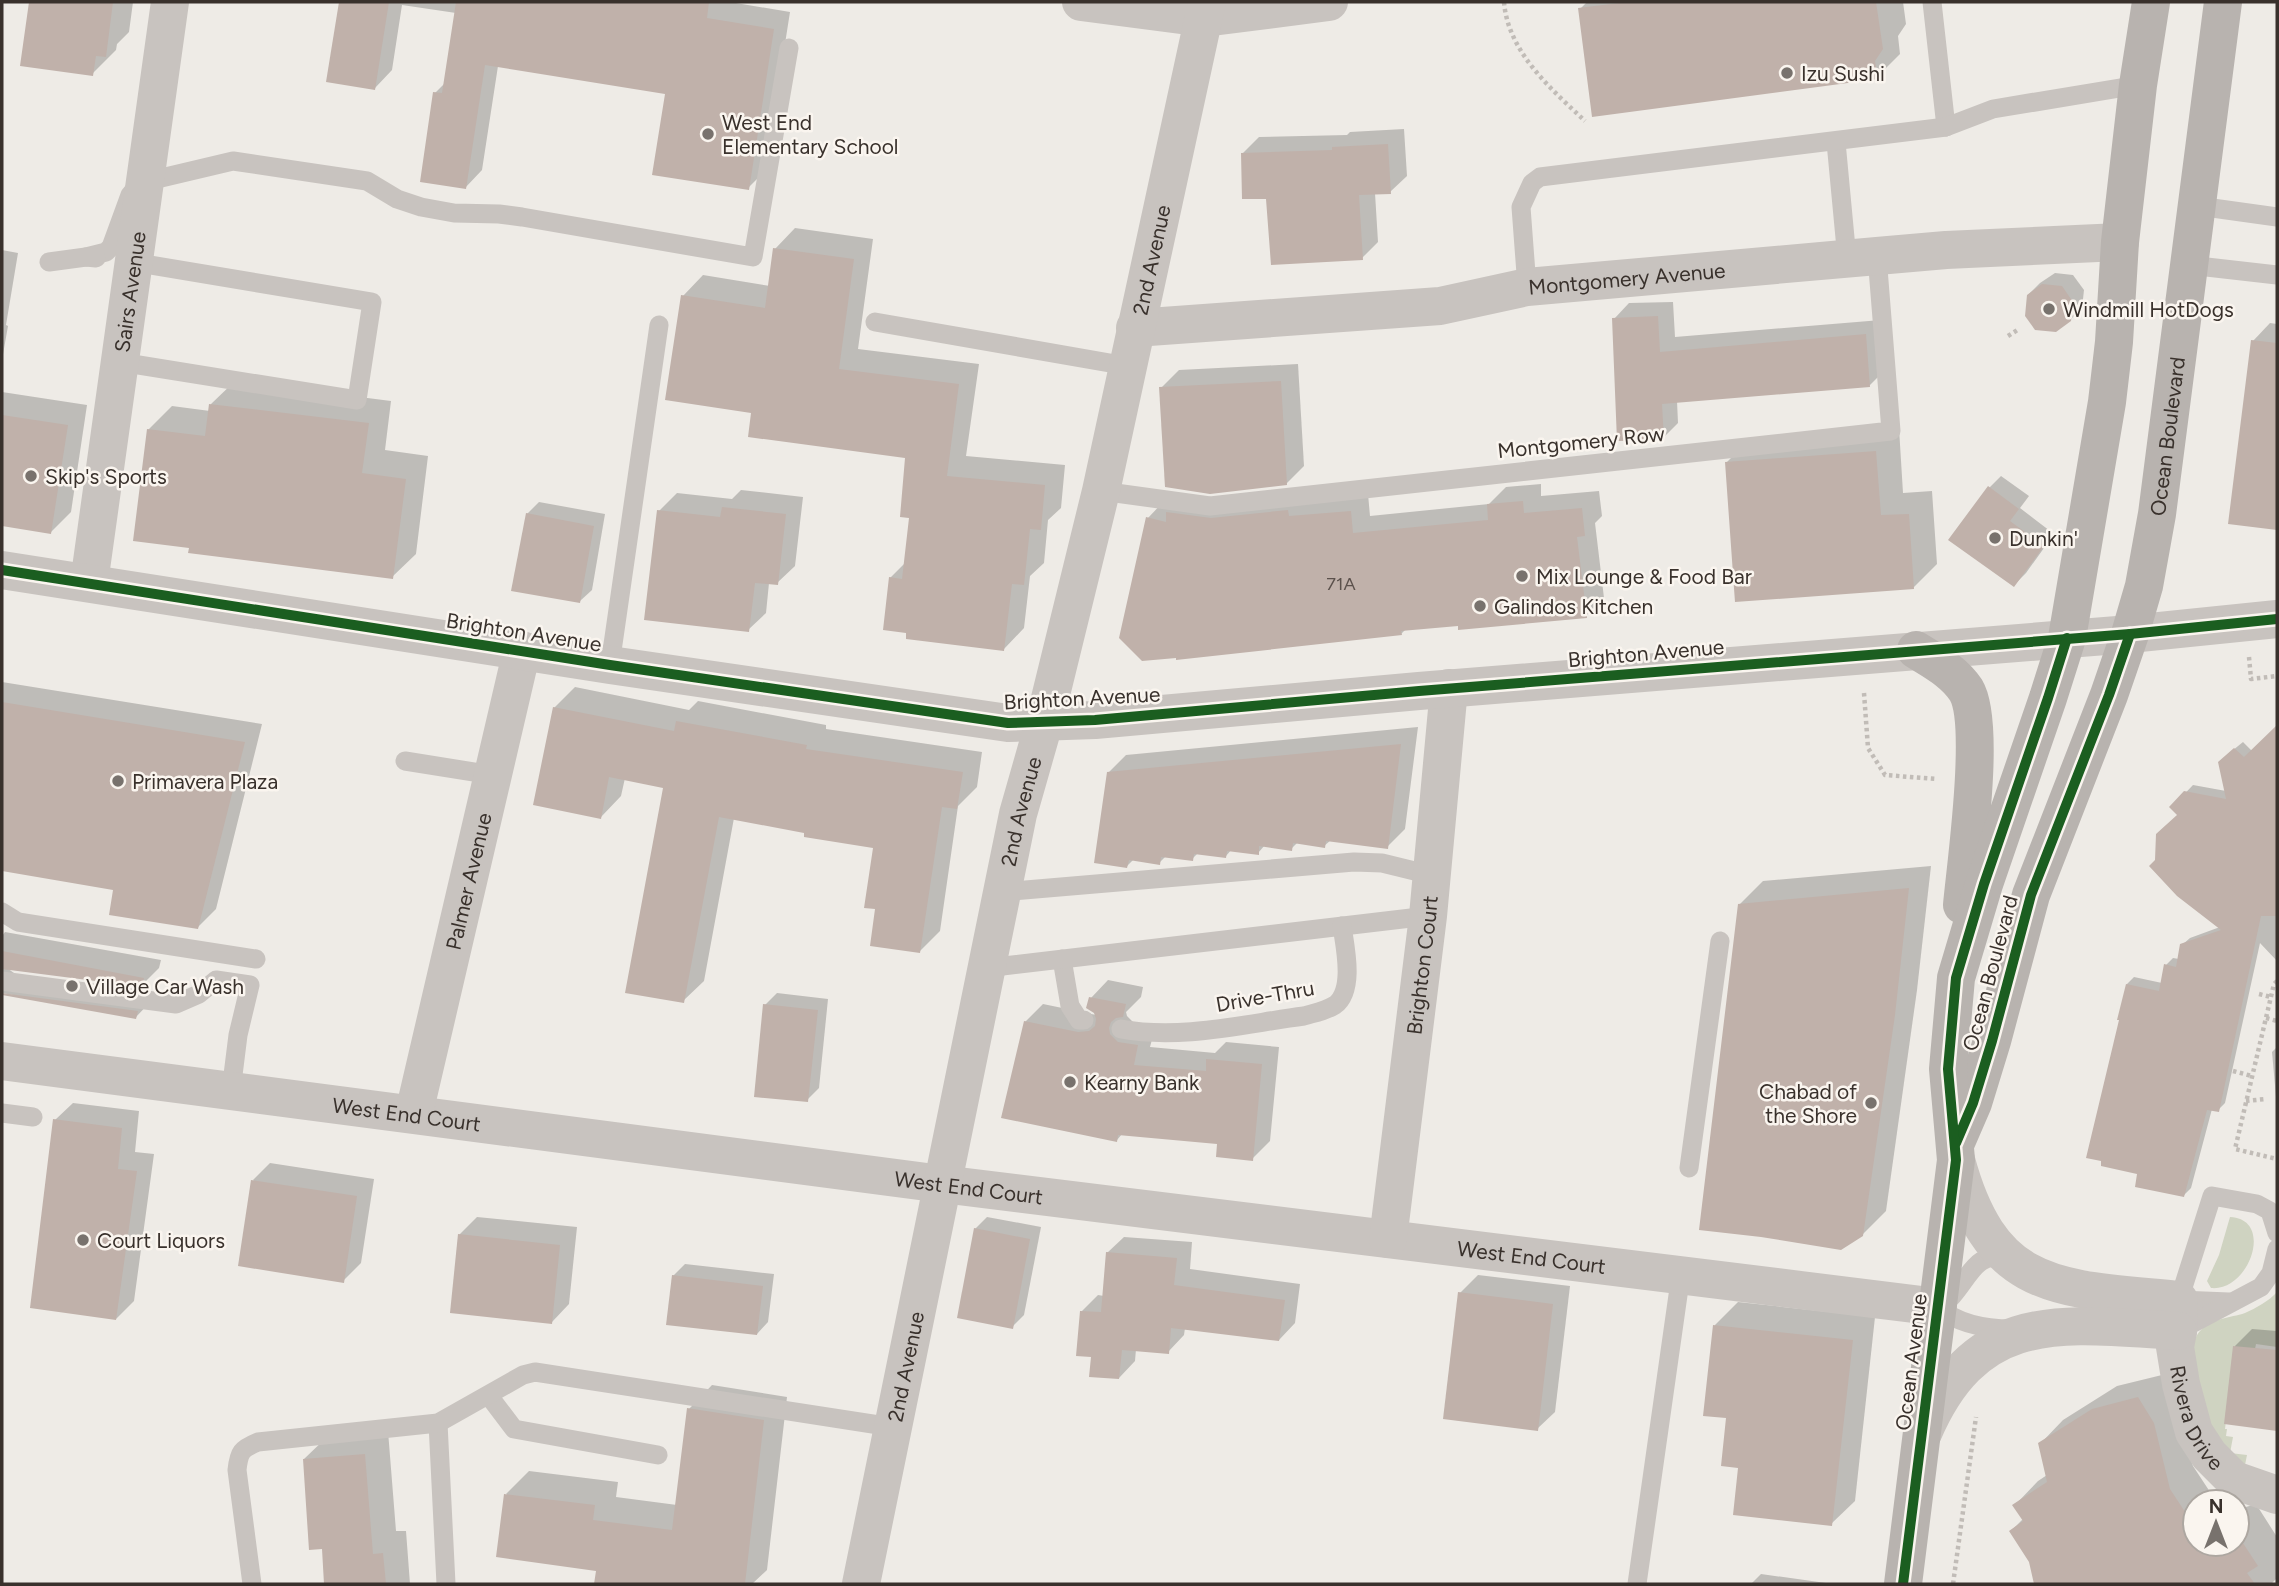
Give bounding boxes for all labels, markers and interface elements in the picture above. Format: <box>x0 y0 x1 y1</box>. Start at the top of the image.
place label: Izu Sushi <box>1801 61 1885 86</box>
marker: Izu Sushi <box>1779 65 1795 81</box>
place label: West End Elementary School <box>722 110 898 159</box>
marker: West End Elementary School <box>700 126 716 142</box>
street label: 2nd Avenue <box>1127 202 1175 317</box>
street label: Sairs Avenue <box>109 230 150 354</box>
street label: Montgomery Avenue <box>1527 257 1726 299</box>
place label: Windmill HotDogs <box>2063 297 2234 322</box>
marker: Windmill HotDogs <box>2041 301 2057 317</box>
street label: Ocean Boulevard <box>2144 355 2190 517</box>
street label: Montgomery Row <box>1496 421 1666 463</box>
place label: Skip's Sports <box>45 464 167 489</box>
marker: Skip's Sports <box>23 468 39 484</box>
place label: Dunkin' <box>2009 526 2078 551</box>
marker: Dunkin' <box>1987 530 2003 546</box>
place label: Mix Lounge & Food Bar <box>1536 564 1752 589</box>
marker: Mix Lounge & Food Bar <box>1514 568 1530 584</box>
house number: 71A <box>1326 573 1356 595</box>
place label: Galindos Kitchen <box>1494 594 1653 619</box>
marker: Galindos Kitchen <box>1472 598 1488 614</box>
street label: Brighton Avenue <box>445 607 603 657</box>
street label: Brighton Avenue <box>1567 634 1725 672</box>
street label: Brighton Avenue <box>1003 681 1161 715</box>
street label: 2nd Avenue <box>995 754 1046 868</box>
place label: Primavera Plaza <box>132 769 278 794</box>
marker: Primavera Plaza <box>110 773 126 789</box>
street label: Palmer Avenue <box>440 810 496 952</box>
street label: Ocean Boulevard <box>1957 892 2023 1054</box>
street label: Brighton Court <box>1401 894 1442 1036</box>
place label: Village Car Wash <box>86 974 244 999</box>
street label: Drive-Thru <box>1214 975 1316 1017</box>
marker: Village Car Wash <box>64 978 80 994</box>
place label: Kearny Bank <box>1084 1070 1200 1095</box>
marker: Kearny Bank <box>1062 1074 1078 1090</box>
place label: Chabad of the Shore <box>1759 1079 1857 1128</box>
street label: West End Court <box>331 1092 482 1136</box>
marker: Chabad of the Shore <box>1863 1095 1879 1111</box>
street label: West End Court <box>893 1165 1045 1209</box>
place label: Court Liquors <box>97 1228 225 1253</box>
marker: Court Liquors <box>75 1232 91 1248</box>
street label: West End Court <box>1456 1235 1607 1278</box>
street label: Ocean Avenue <box>1890 1292 1932 1432</box>
street label: 2nd Avenue <box>882 1309 929 1424</box>
street label: Rivera Drive <box>2166 1363 2229 1475</box>
north arrow <box>2181 1488 2251 1558</box>
text: N <box>2209 1495 2223 1518</box>

